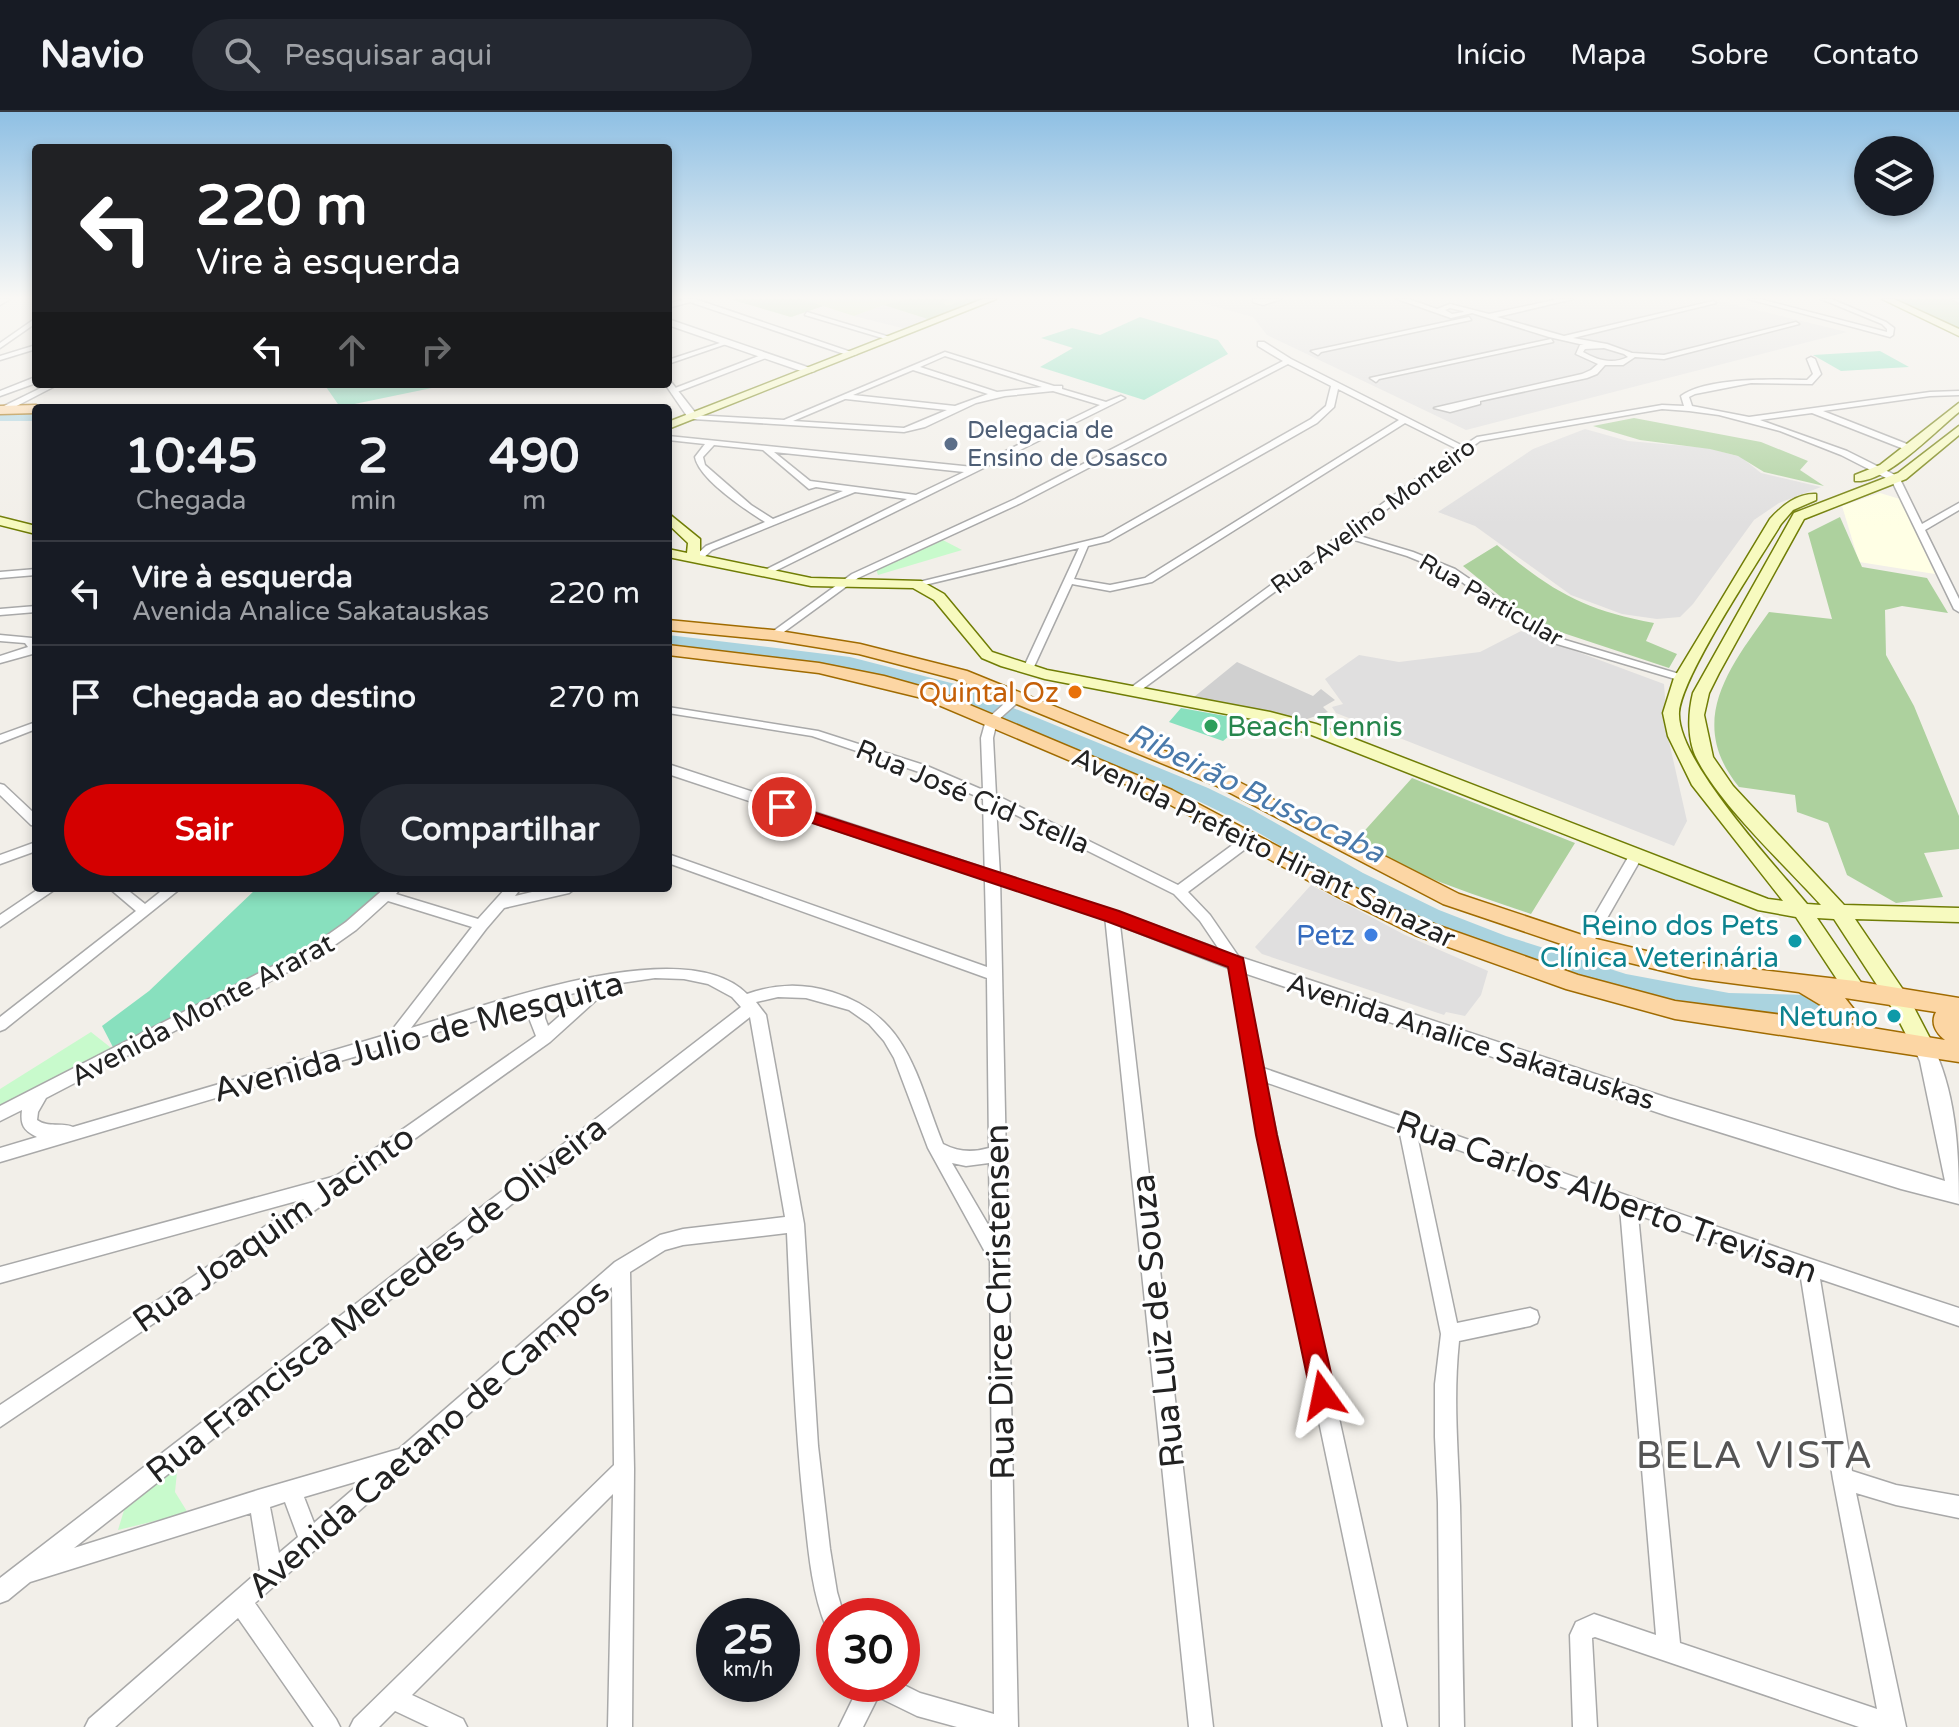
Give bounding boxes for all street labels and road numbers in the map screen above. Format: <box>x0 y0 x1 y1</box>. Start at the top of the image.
street label: Rua Avelino Monteiro <box>1265 432 1481 600</box>
street label: Rua Particular <box>1414 548 1568 654</box>
street label: Rua José Cid Stella <box>851 732 1095 862</box>
street label: Avenida Prefeito Hirant Sanazar <box>1066 740 1461 956</box>
street label: Avenida Monte Ararat <box>65 926 340 1094</box>
street label: Avenida Julio de Mesquita <box>209 963 628 1112</box>
street label: Avenida Analice Sakatauskas <box>1282 966 1659 1118</box>
street label: Rua Carlos Alberto Trevisan <box>1390 1102 1823 1293</box>
street label: Rua Francisca Mercedes de Oliveira <box>139 1108 615 1493</box>
street label: Rua Joaquim Jacinto <box>125 1117 423 1342</box>
street label: Rua Dirce Christensen <box>977 1124 1024 1480</box>
street label: Rua Luiz de Souza <box>1123 1172 1194 1470</box>
street label: Avenida Caetano de Campos <box>240 1271 618 1607</box>

